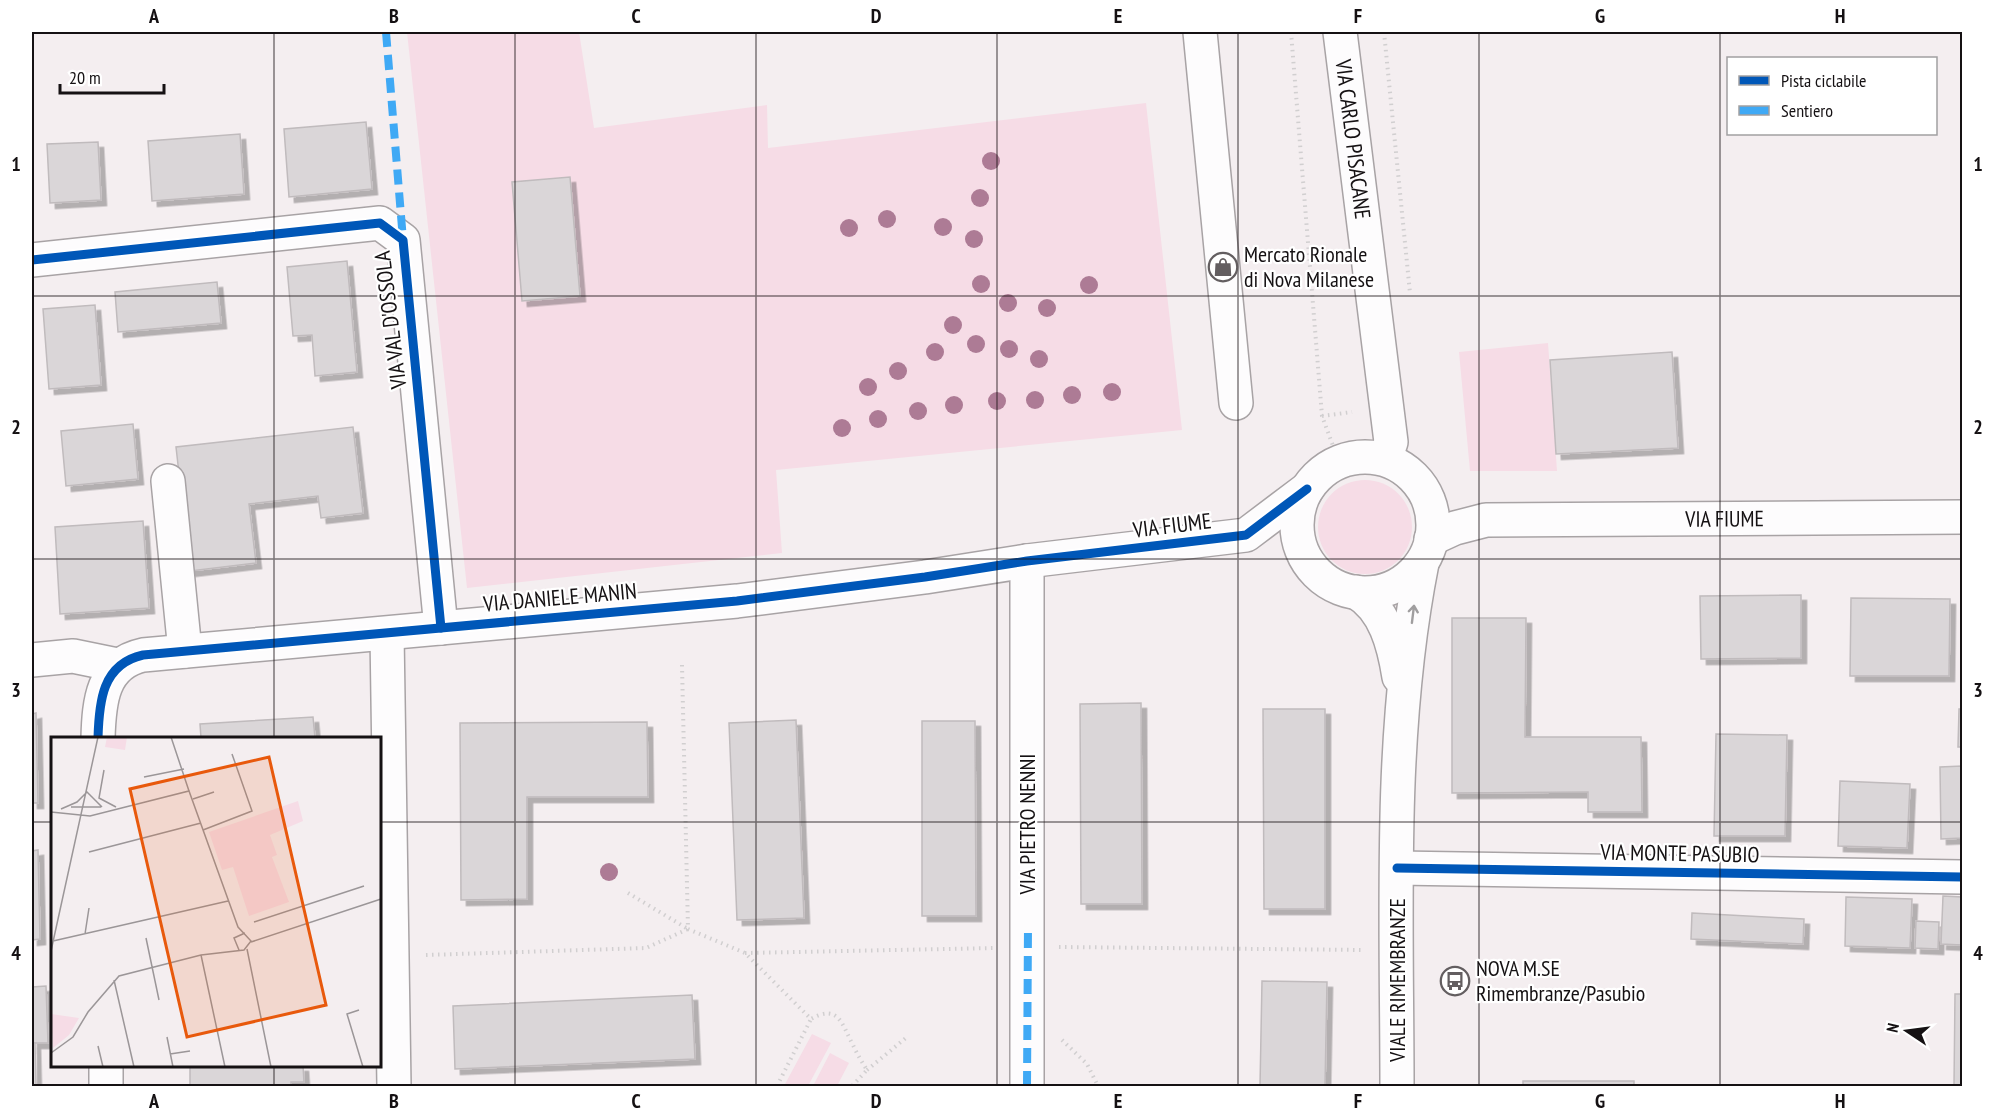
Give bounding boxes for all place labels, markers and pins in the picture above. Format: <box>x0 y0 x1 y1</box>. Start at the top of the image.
place label: Mercato Rionale di Nova Milanese <box>1244 240 1374 293</box>
shop icon: Mercato Rionale di Nova Milanese <box>1207 251 1239 283</box>
place label: NOVA M.SE Rimembranze/Pasubio <box>1476 954 1645 1007</box>
bus stop icon: NOVA M.SE Rimembranze/Pasubio <box>1439 965 1471 997</box>

